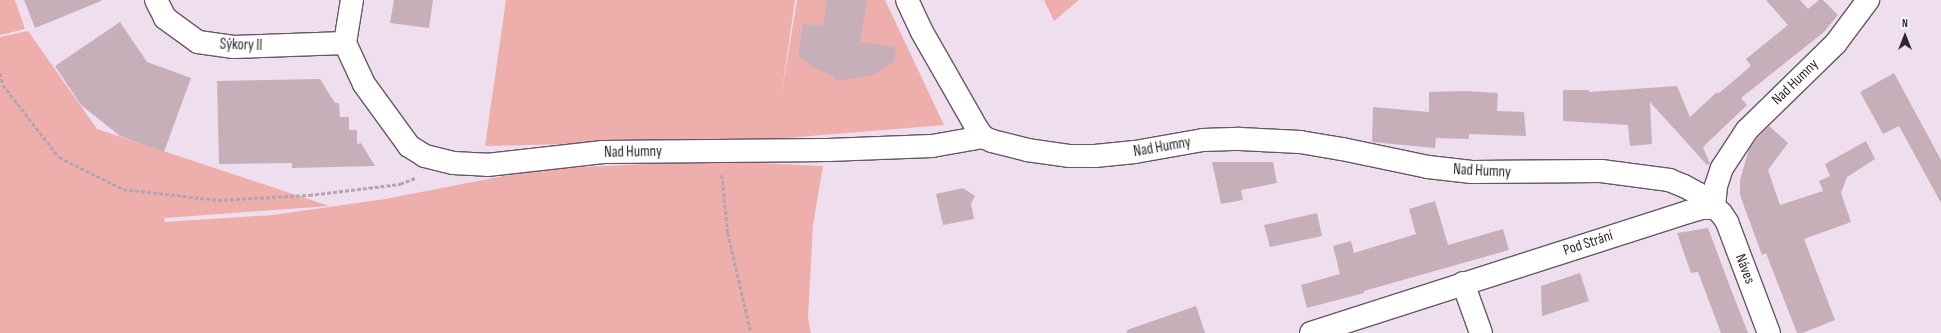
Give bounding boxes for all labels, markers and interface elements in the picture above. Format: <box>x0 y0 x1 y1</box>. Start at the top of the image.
north arrow <box>1885 16 1925 56</box>
text: N <box>1902 17 1908 30</box>
street label: Sýkory II <box>219 35 263 55</box>
street label: Nad Humny <box>1768 55 1822 109</box>
street label: Nad Humny <box>1132 133 1192 161</box>
street label: Nad Humny <box>604 142 662 162</box>
street label: Nad Humny <box>1453 161 1511 181</box>
street label: Pod Strání <box>1561 227 1615 259</box>
street label: Náves <box>1731 252 1759 286</box>

